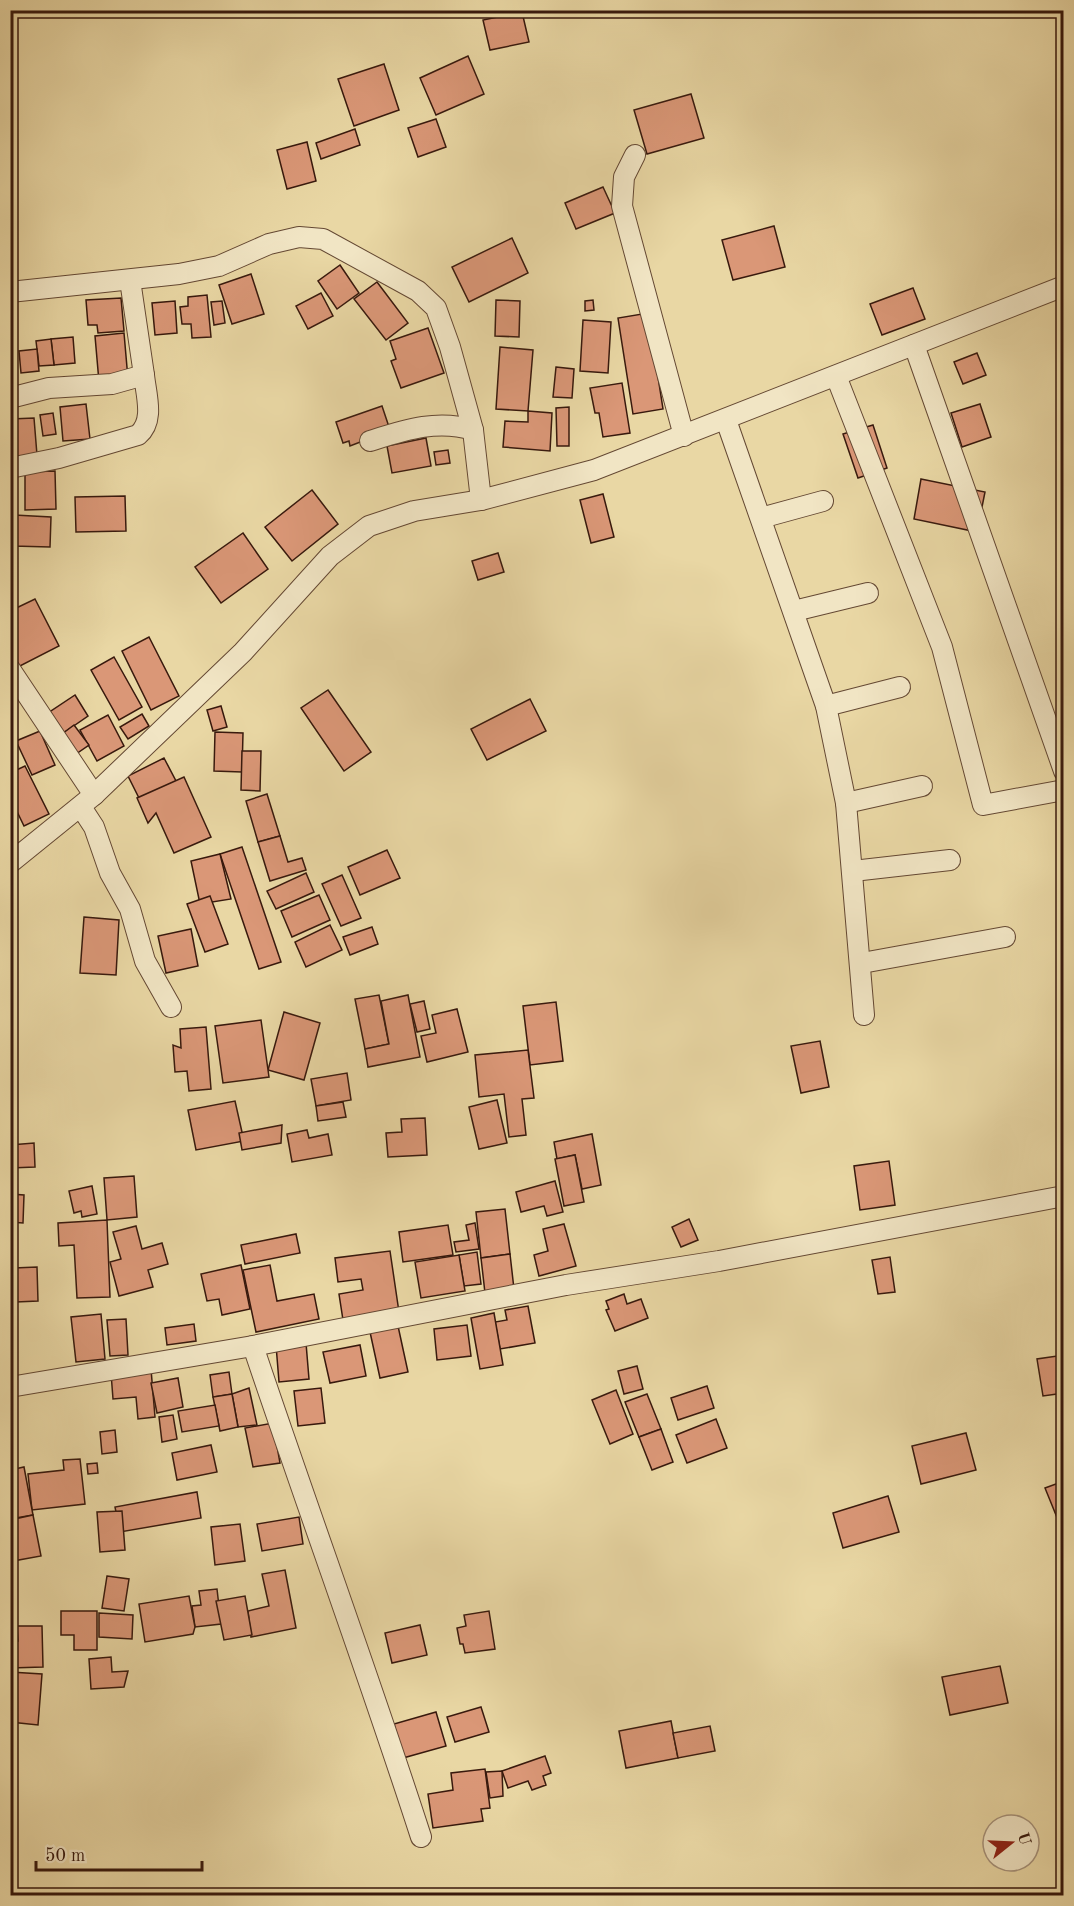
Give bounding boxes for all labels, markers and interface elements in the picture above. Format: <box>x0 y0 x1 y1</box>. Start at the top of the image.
north arrow <box>981 1813 1041 1873</box>
text: U <box>1014 1830 1033 1848</box>
scale bar <box>36 1834 202 1872</box>
text: 50 m <box>45 1847 85 1865</box>

